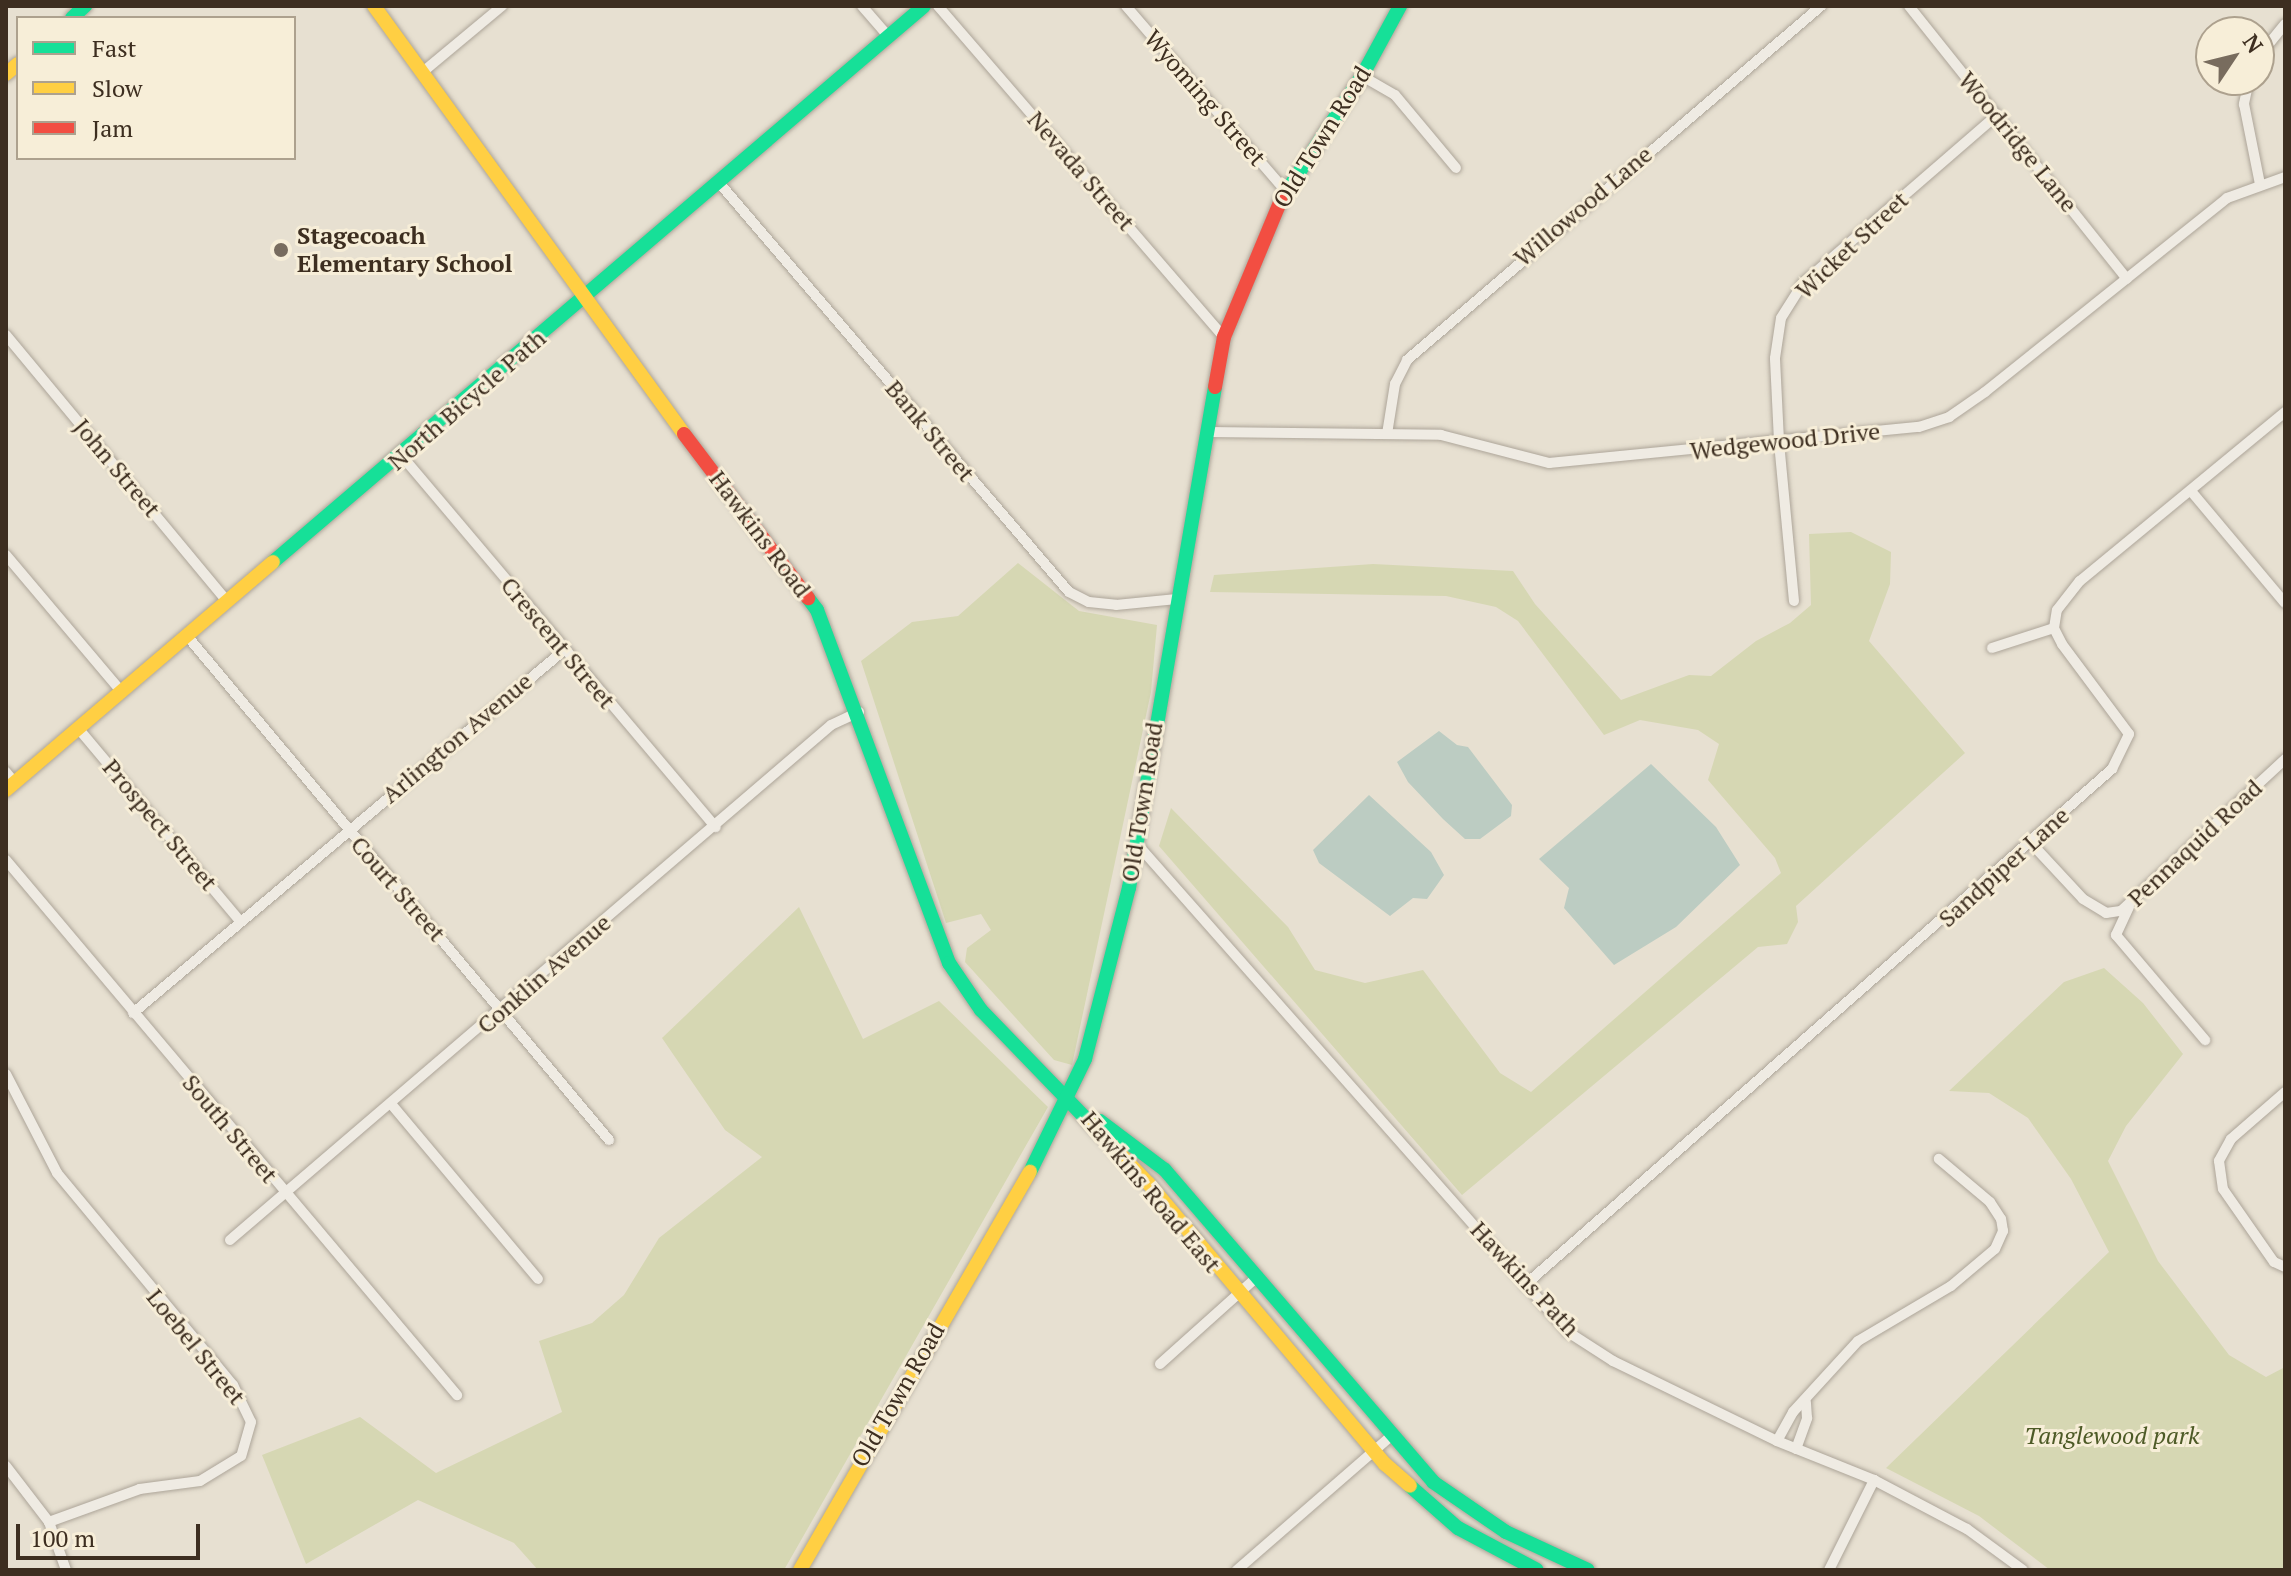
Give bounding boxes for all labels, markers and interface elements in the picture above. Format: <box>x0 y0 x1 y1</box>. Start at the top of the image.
legend <box>16 16 296 160</box>
north arrow <box>2195 16 2275 96</box>
street label: Wyoming Street <box>1138 24 1272 172</box>
text: N <box>2237 28 2270 58</box>
text: Fast <box>92 32 136 64</box>
street label: Old Town Road <box>1267 61 1377 213</box>
street label: Woodridge Lane <box>1952 66 2084 218</box>
text: Slow <box>92 72 143 104</box>
street label: Nevada Street <box>1021 105 1141 237</box>
text: Jam <box>92 112 133 144</box>
street label: Willowood Lane <box>1508 140 1658 272</box>
street label: Wicket Street <box>1790 185 1914 305</box>
place label: Stagecoach Elementary School <box>297 222 512 278</box>
marker: Stagecoach Elementary School <box>272 241 290 259</box>
street label: North Bicycle Path <box>382 324 552 476</box>
street label: Bank Street <box>879 374 981 488</box>
street label: John Street <box>68 413 166 523</box>
street label: Wedgewood Drive <box>1688 417 1882 465</box>
street label: Hawkins Road <box>703 465 817 603</box>
street label: Crescent Street <box>495 571 621 715</box>
street label: Arlington Avenue <box>376 667 538 809</box>
street label: Old Town Road <box>1115 720 1169 884</box>
street label: Prospect Street <box>97 753 223 897</box>
street label: Pennaquid Road <box>2122 773 2268 913</box>
street label: Sandpiper Lane <box>1933 801 2075 933</box>
street label: Court Street <box>345 831 451 947</box>
street label: Conklin Avenue <box>471 908 617 1040</box>
street label: South Street <box>176 1069 284 1189</box>
street label: Hawkins Road East <box>1075 1105 1227 1279</box>
street label: Hawkins Path <box>1464 1216 1586 1342</box>
street label: Loebel Street <box>141 1283 251 1411</box>
street label: Old Town Road <box>845 1318 951 1472</box>
park label: Tanglewood park <box>2024 1422 2200 1450</box>
scale bar <box>20 1508 204 1558</box>
text: 100 m <box>30 1522 95 1554</box>

